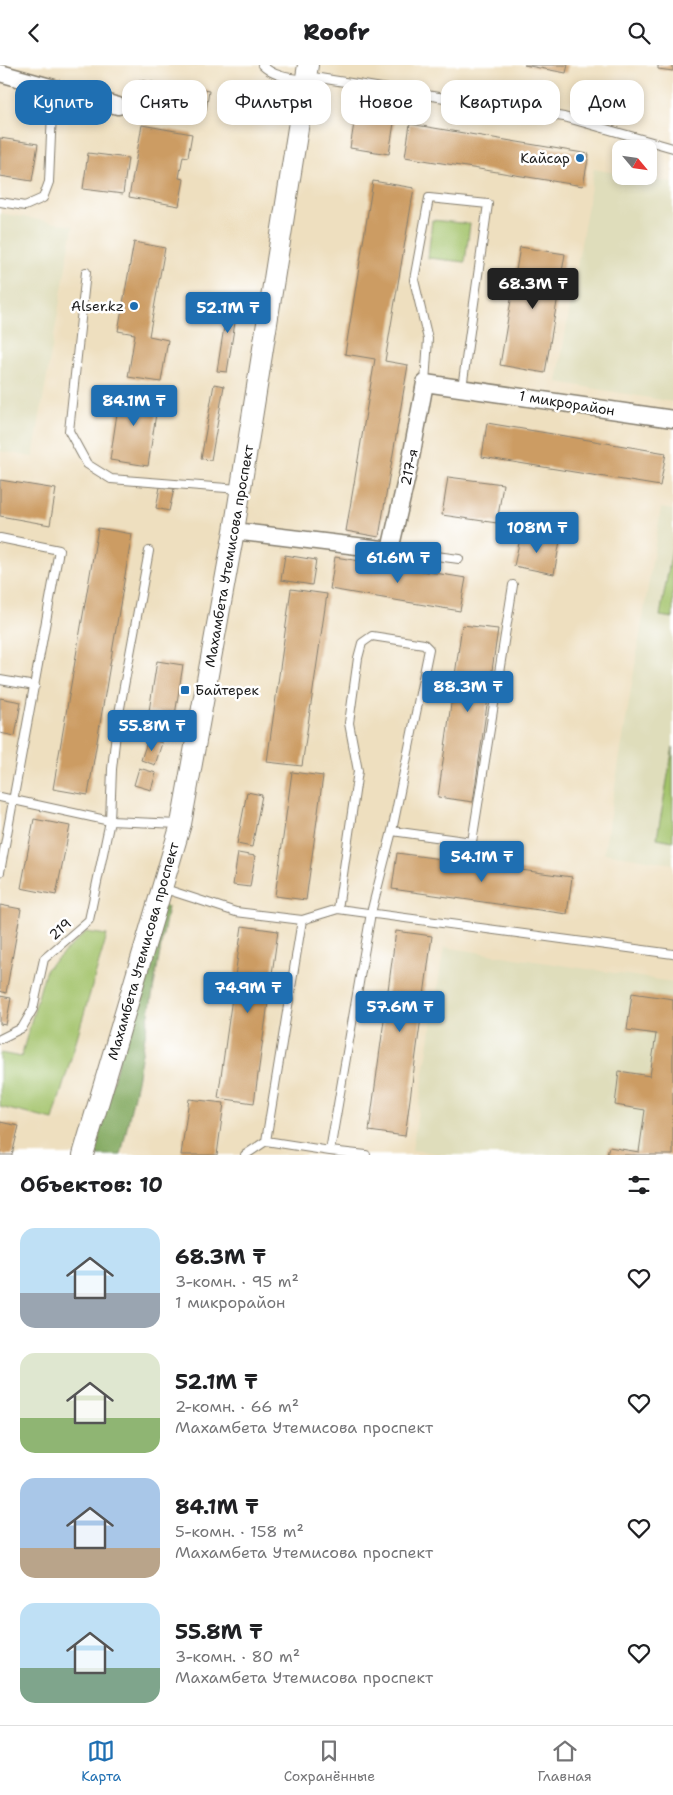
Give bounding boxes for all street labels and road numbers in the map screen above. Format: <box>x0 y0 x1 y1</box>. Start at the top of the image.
street label: 1 микрорайон <box>518 387 616 419</box>
street label: Махамбета Утемисова проспект <box>201 442 258 669</box>
street label: 217-я <box>396 447 422 487</box>
street label: Махамбета Утемисова проспект <box>103 839 183 1062</box>
street label: 219 <box>45 914 75 944</box>

